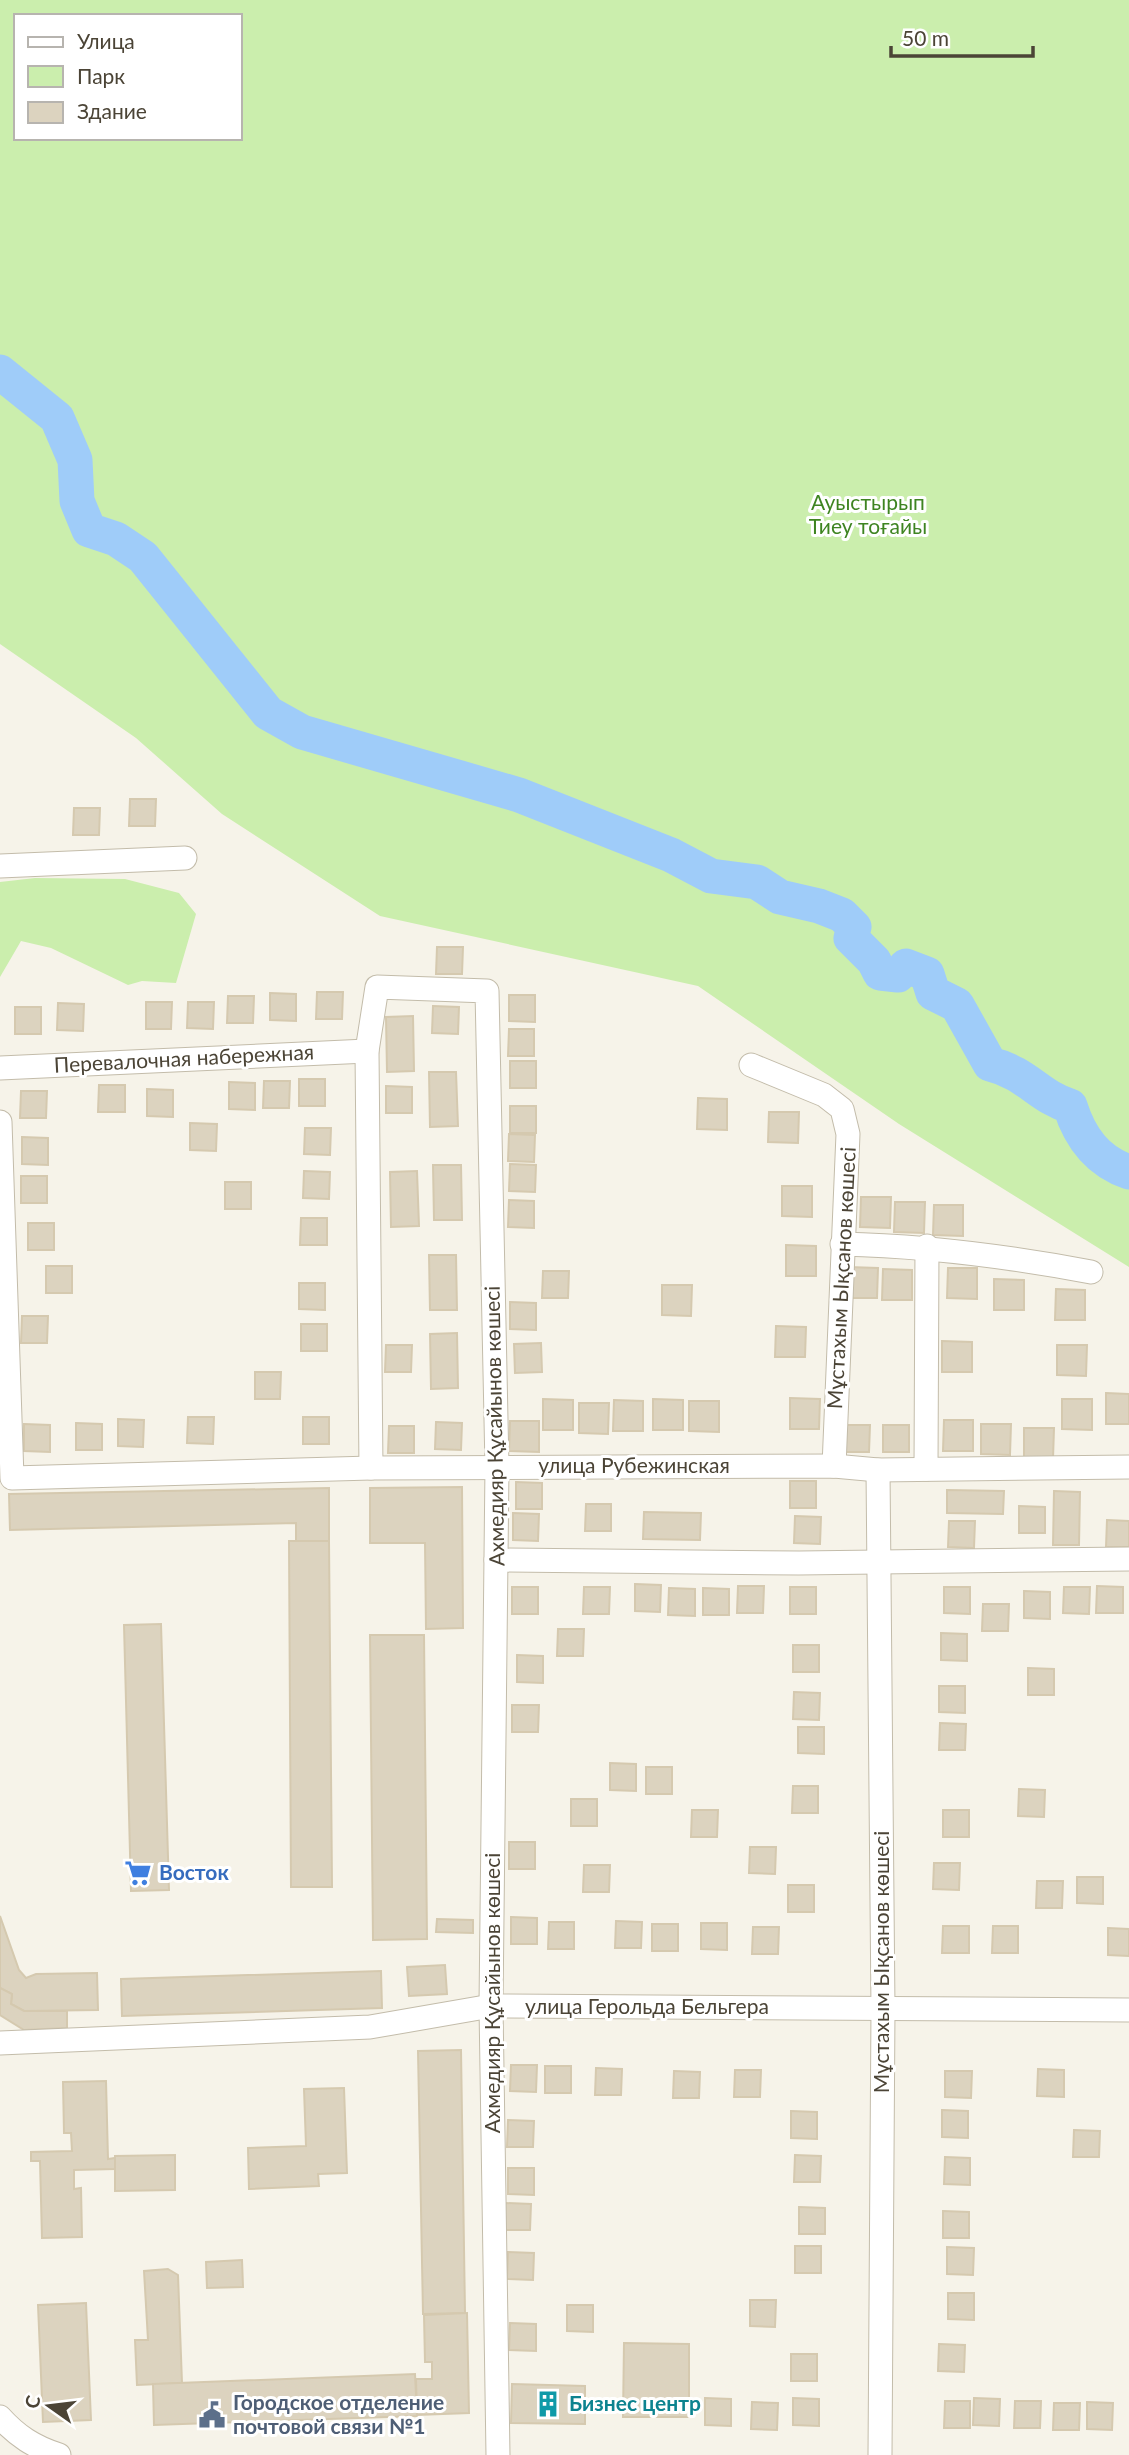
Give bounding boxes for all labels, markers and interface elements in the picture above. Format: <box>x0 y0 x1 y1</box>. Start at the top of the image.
legend <box>14 14 242 140</box>
scale bar <box>891 14 1033 58</box>
text: 50 m <box>902 25 949 50</box>
text: Улица <box>77 28 135 53</box>
text: Парк <box>77 63 125 88</box>
text: Здание <box>77 98 147 123</box>
park label: Ауыстырып Тиеу тоғайы <box>809 489 927 538</box>
street label: Перевалочная набережная <box>53 1038 315 1077</box>
street label: Мұстахым Ықсанов көшесі <box>821 1146 860 1410</box>
street label: Ахмедияр Құсайынов көшесі <box>479 1286 508 1566</box>
street label: улица Рубежинская <box>538 1452 730 1477</box>
street label: Мұстахым Ықсанов көшесі <box>868 1831 893 2093</box>
street label: Ахмедияр Құсайынов көшесі <box>479 1853 504 2133</box>
supermarket icon: Восток <box>123 1858 153 1888</box>
place label: Восток <box>159 1859 229 1884</box>
street label: улица Герольда Бельгера <box>525 1993 769 2018</box>
north arrow <box>14 2371 84 2441</box>
place label: Городское отделение почтовой связи №1 <box>233 2389 444 2438</box>
building icon: Бизнес центр <box>533 2389 563 2419</box>
place label: Бизнес центр <box>569 2390 701 2415</box>
text: С <box>19 2392 45 2411</box>
public building icon: Городское отделение почтовой связи №1 <box>197 2400 227 2430</box>

